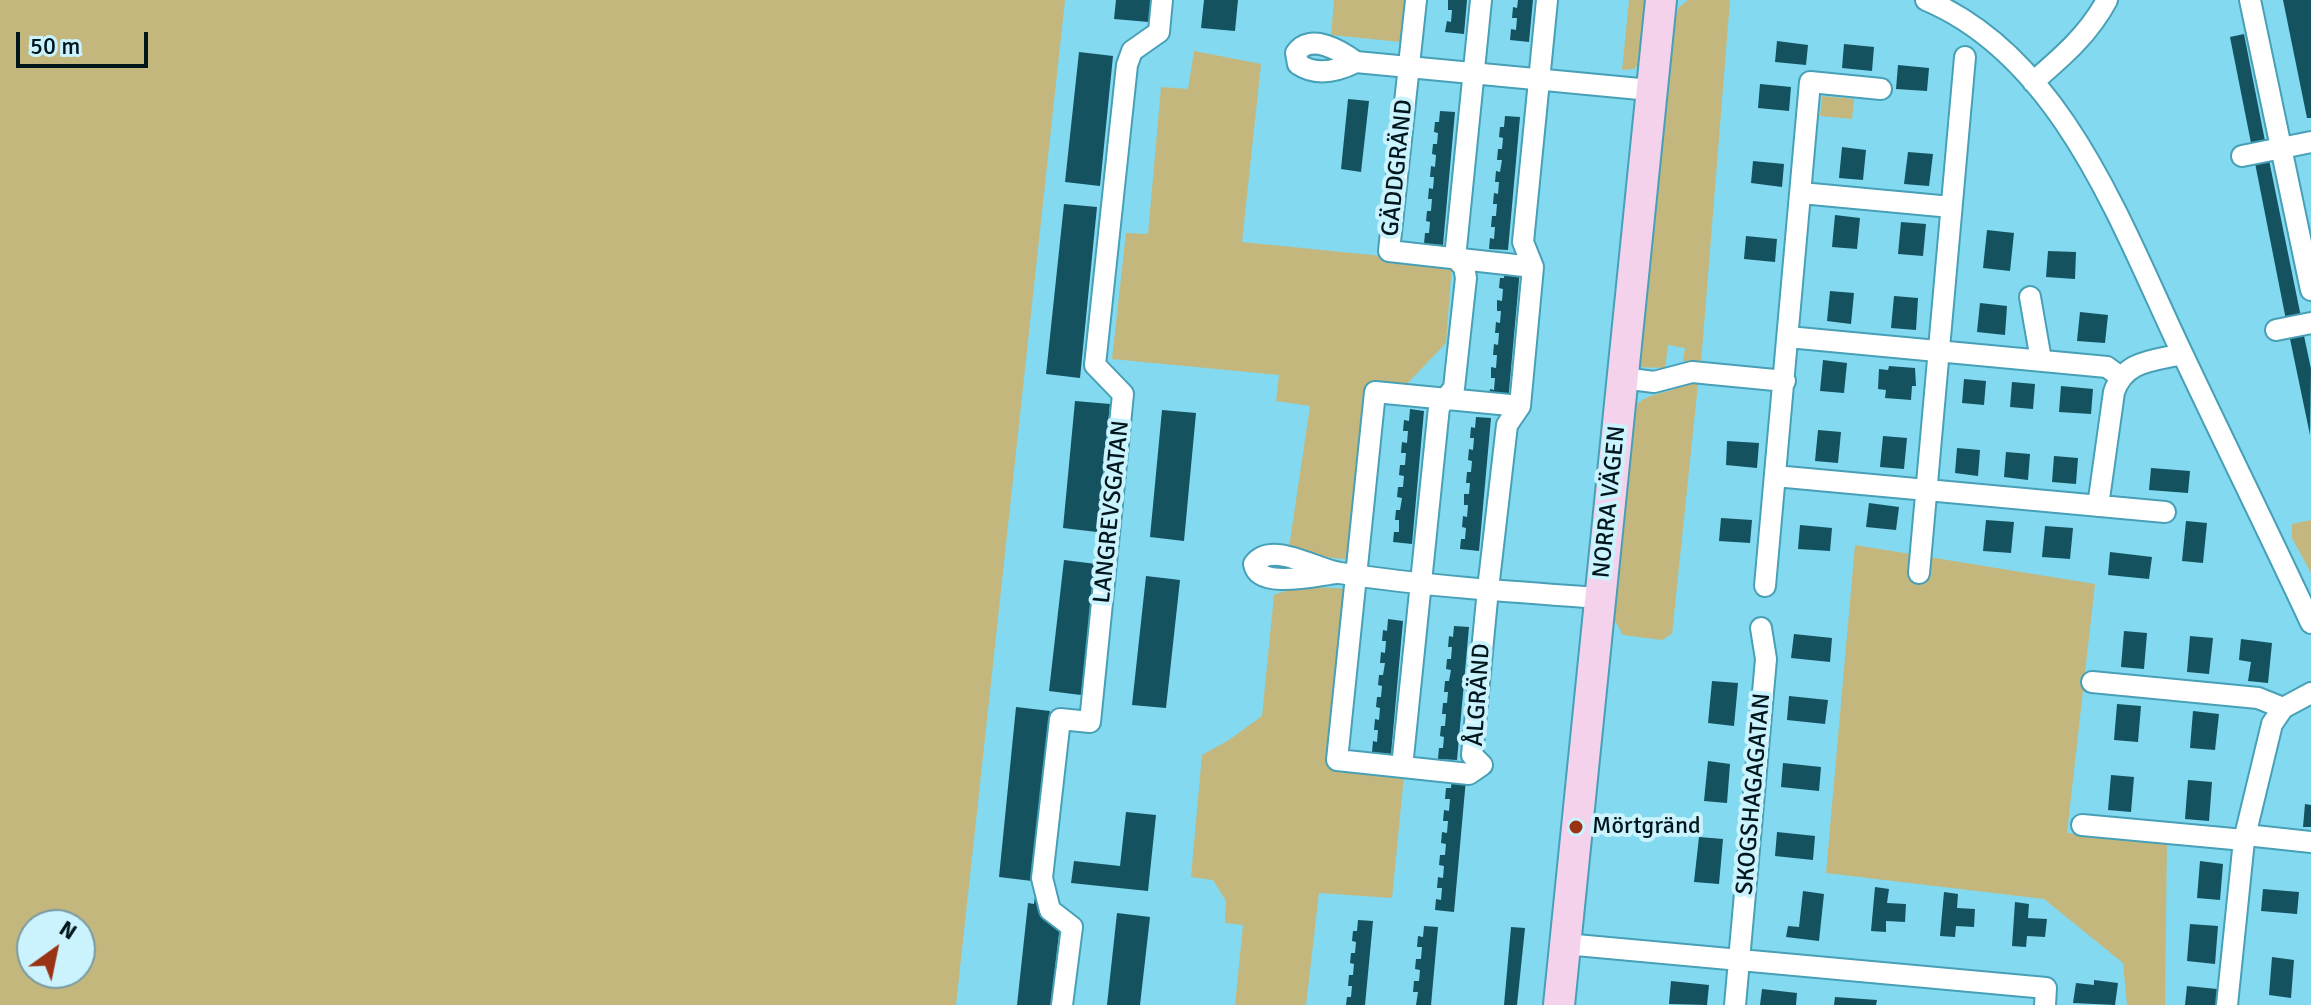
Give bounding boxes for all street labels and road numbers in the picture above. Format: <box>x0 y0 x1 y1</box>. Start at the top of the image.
street label: GÄDDGRÄND <box>1376 98 1420 238</box>
street label: LANGREVSGATAN <box>1088 419 1136 605</box>
street label: NORRA VÄGEN <box>1588 424 1632 580</box>
street label: ÅLGRÄND <box>1461 643 1497 747</box>
street label: SKOGSHAGAGATAN <box>1731 692 1777 896</box>

